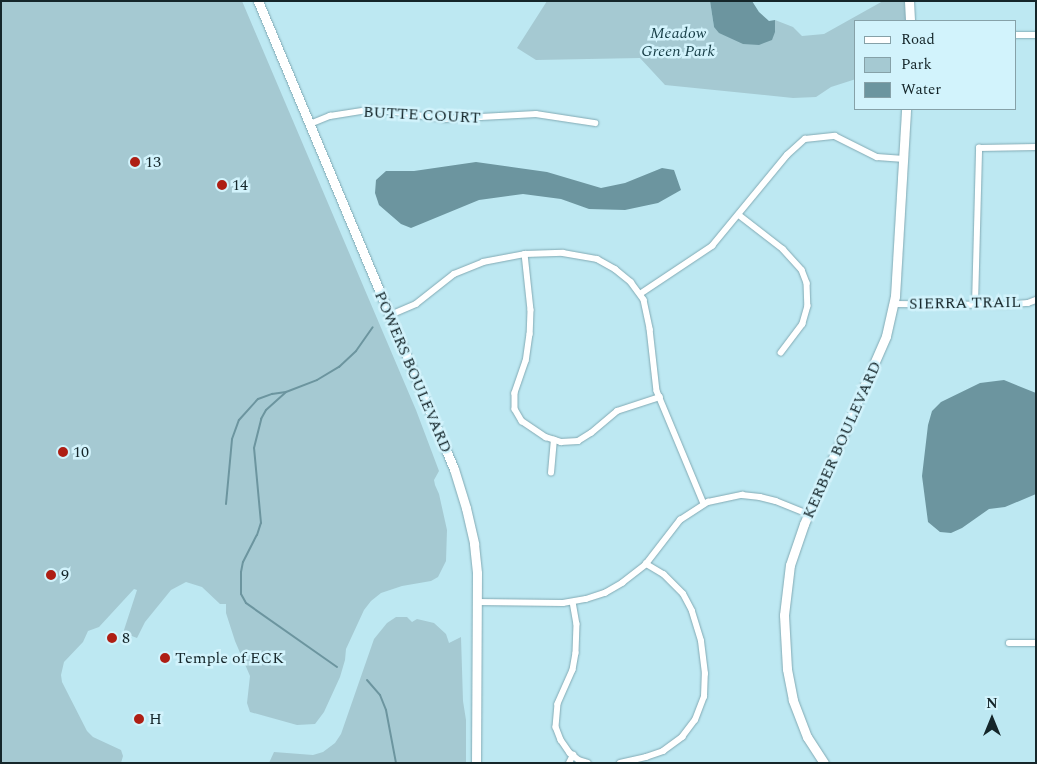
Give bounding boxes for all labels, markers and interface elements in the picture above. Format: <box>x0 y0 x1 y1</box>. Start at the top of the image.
legend <box>854 20 1017 110</box>
park label: Meadow Green Park <box>641 23 715 61</box>
text: Road <box>901 28 935 51</box>
text: Park <box>901 53 932 76</box>
text: Water <box>901 78 941 101</box>
street label: BUTTE COURT <box>363 102 481 128</box>
place label: 13 <box>145 152 161 172</box>
marker: 13 <box>129 156 141 168</box>
place label: 14 <box>232 175 248 195</box>
marker: 14 <box>216 179 228 191</box>
street label: POWERS BOULEVARD <box>370 288 456 456</box>
street label: SIERRA TRAIL <box>909 292 1021 314</box>
street label: KERBER BOULEVARD <box>799 358 885 522</box>
place label: 10 <box>73 442 89 462</box>
marker: 10 <box>57 446 69 458</box>
place label: 9 <box>61 565 69 585</box>
marker: 9 <box>45 569 57 581</box>
place label: 8 <box>122 628 130 648</box>
marker: 8 <box>106 632 118 644</box>
place label: Temple of ECK <box>175 648 284 668</box>
marker: Temple of ECK <box>159 652 171 664</box>
text: N <box>986 693 998 714</box>
north arrow <box>967 694 1017 744</box>
place label: H <box>149 709 162 729</box>
marker: H <box>133 713 145 725</box>

